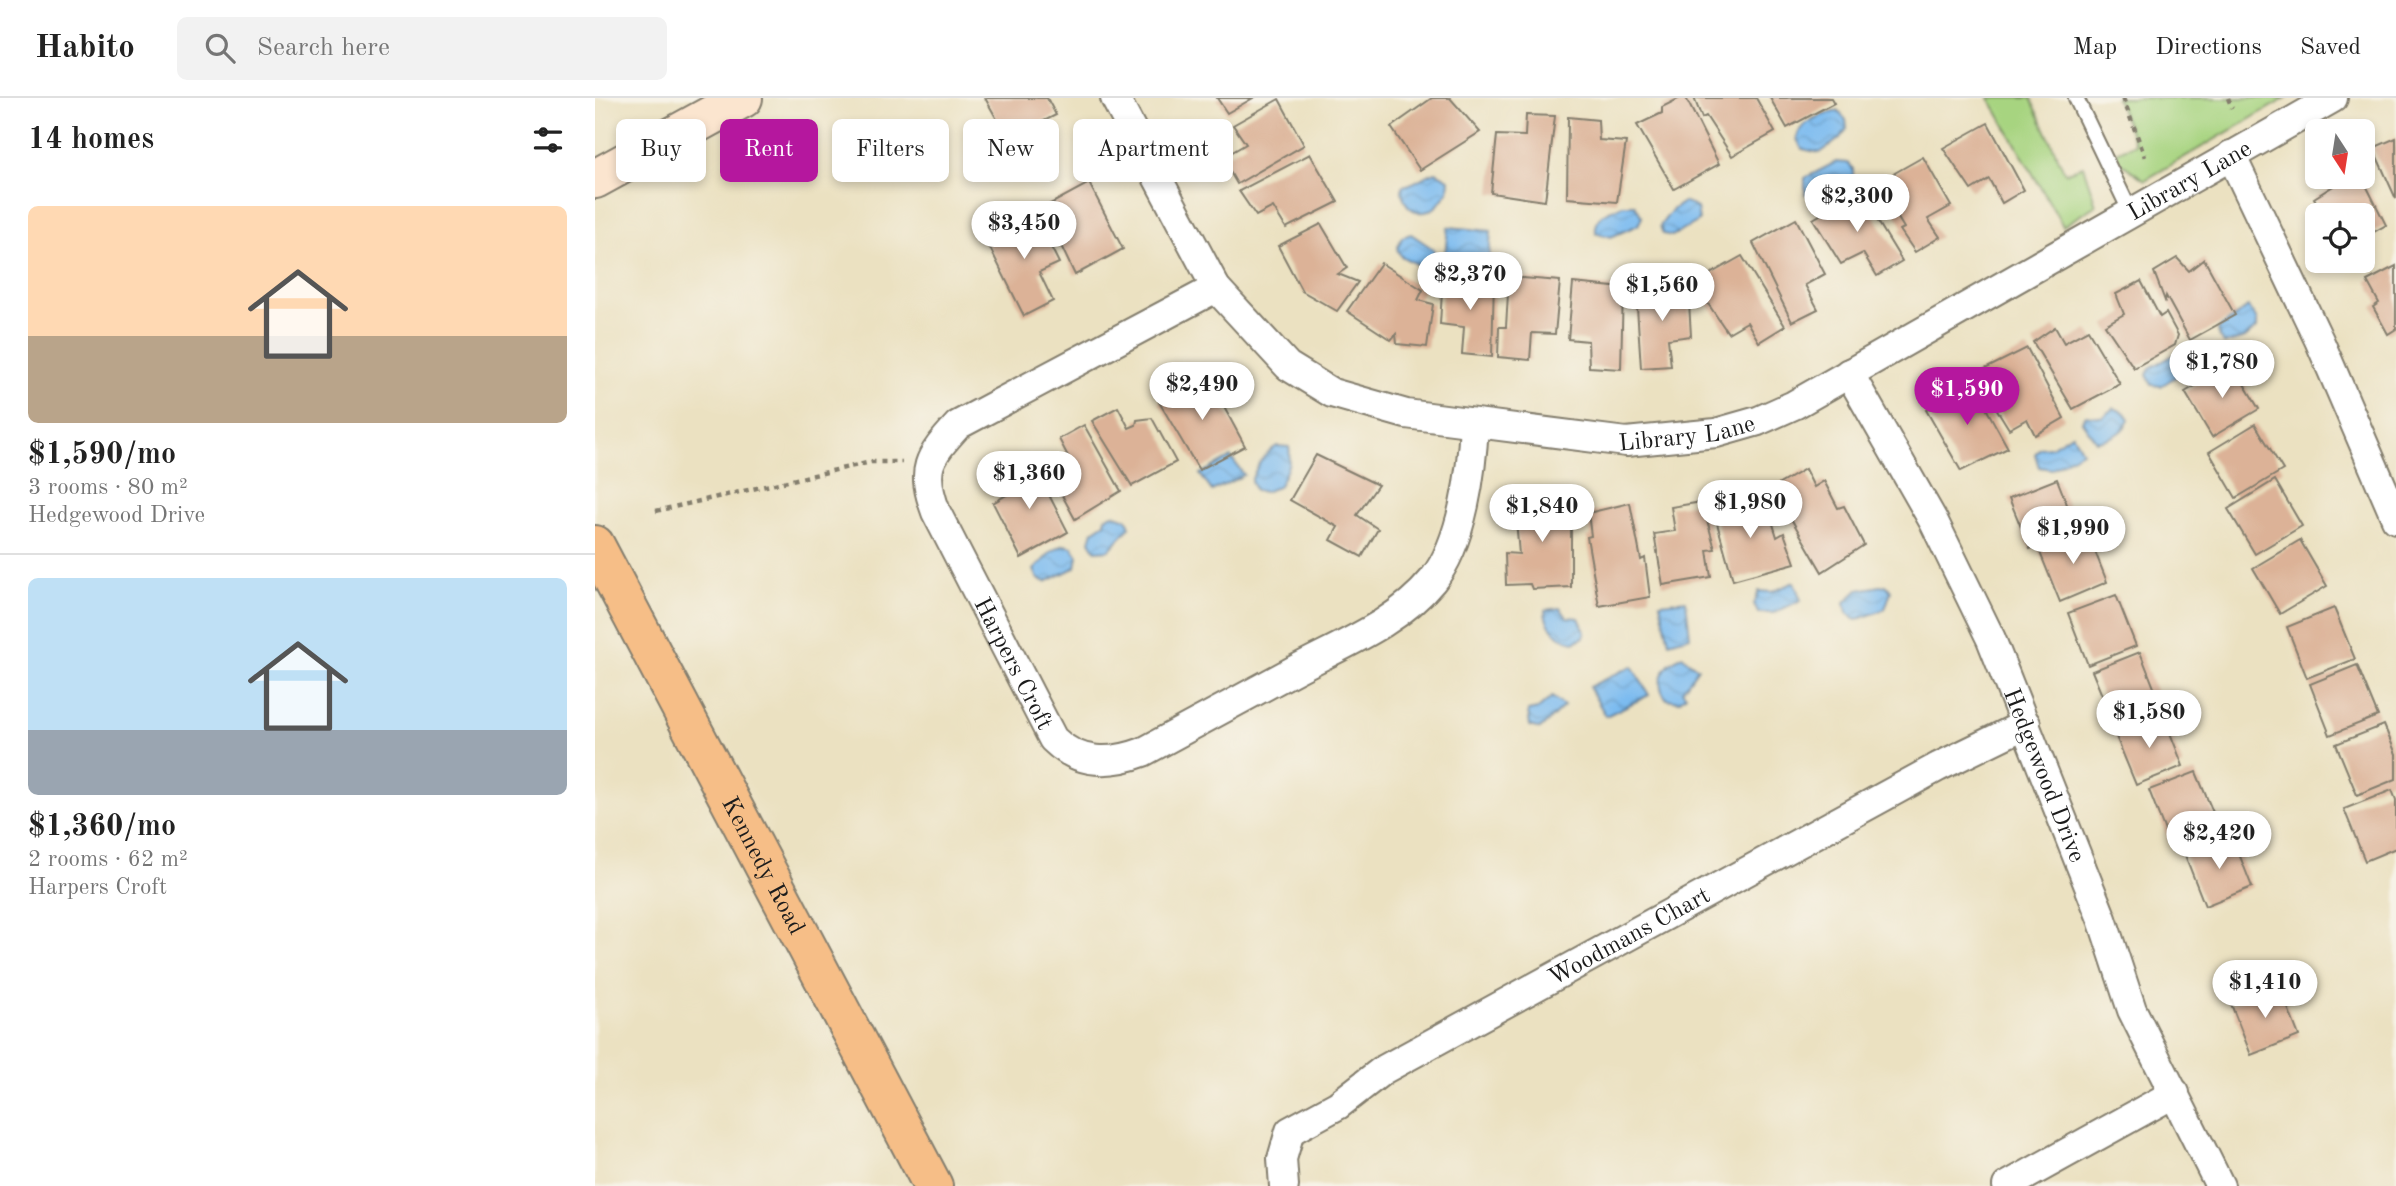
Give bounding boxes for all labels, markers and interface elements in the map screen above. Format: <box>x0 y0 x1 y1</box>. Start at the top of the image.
search box <box>177 17 667 80</box>
icon: search <box>201 29 239 67</box>
text: Habito <box>35 32 135 65</box>
text: Search here <box>257 35 390 61</box>
text: Map <box>2073 36 2117 60</box>
text: Directions <box>2155 36 2262 60</box>
text: Saved <box>2300 36 2361 60</box>
chip: Buy <box>616 119 706 182</box>
chip: Rent <box>720 119 818 182</box>
chip: Filters <box>832 119 949 182</box>
chip: New <box>963 119 1059 182</box>
chip: Apartment <box>1073 119 1233 182</box>
north arrow <box>2305 119 2375 189</box>
map controls <box>2305 119 2375 273</box>
icon: filters <box>529 121 567 159</box>
text: 14 homes <box>28 125 154 155</box>
street label: Library Lane <box>2124 137 2256 226</box>
pin: $2,300 <box>1800 174 1914 234</box>
text: $2,300 <box>1820 185 1894 208</box>
pin: $3,450 <box>967 202 1081 261</box>
button: locate <box>2305 203 2375 273</box>
text: $3,450 <box>987 212 1061 235</box>
icon: home <box>235 251 361 377</box>
pin: $2,370 <box>1413 252 1527 312</box>
text: $2,370 <box>1433 263 1507 286</box>
pin: $1,560 <box>1605 264 1719 323</box>
text: $1,560 <box>1625 274 1699 297</box>
pin: $1,780 <box>2165 341 2279 400</box>
text: $1,780 <box>2185 351 2259 374</box>
pin: $2,490 <box>1145 362 1259 422</box>
pin: $1,590 <box>1910 368 2024 427</box>
text: $2,490 <box>1165 373 1239 396</box>
text: $1,590 <box>1930 378 2004 401</box>
street label: Library Lane <box>1617 412 1758 457</box>
text: $1,590/mo <box>28 440 176 470</box>
pin: $1,360 <box>972 452 1086 511</box>
text: $1,360 <box>992 462 1066 485</box>
text: 3 rooms · 80 m² <box>28 476 188 499</box>
pin: $1,980 <box>1693 480 1807 540</box>
pin: $1,840 <box>1485 484 1599 544</box>
text: $1,980 <box>1713 491 1787 514</box>
text: $1,840 <box>1505 495 1579 518</box>
text: Hedgewood Drive <box>28 504 205 527</box>
pin: $1,990 <box>2016 506 2130 566</box>
text: $1,990 <box>2036 517 2110 540</box>
street label: Harpers Croft <box>968 594 1056 734</box>
icon: home <box>235 623 361 749</box>
street label: Hedgewood Drive <box>1998 685 2088 866</box>
pin: $1,580 <box>2092 690 2206 750</box>
text: $1,580 <box>2112 701 2186 724</box>
street label: Kennedy Road <box>716 793 808 939</box>
text: $1,360/mo <box>28 812 176 842</box>
pin: $2,420 <box>2162 812 2276 871</box>
text: $2,420 <box>2182 822 2256 845</box>
text: 2 rooms · 62 m² <box>28 848 188 871</box>
text: Harpers Croft <box>28 876 167 899</box>
street label: Woodmans Chart <box>1545 884 1715 991</box>
pin: $1,410 <box>2208 960 2322 1020</box>
text: $1,410 <box>2228 971 2302 994</box>

